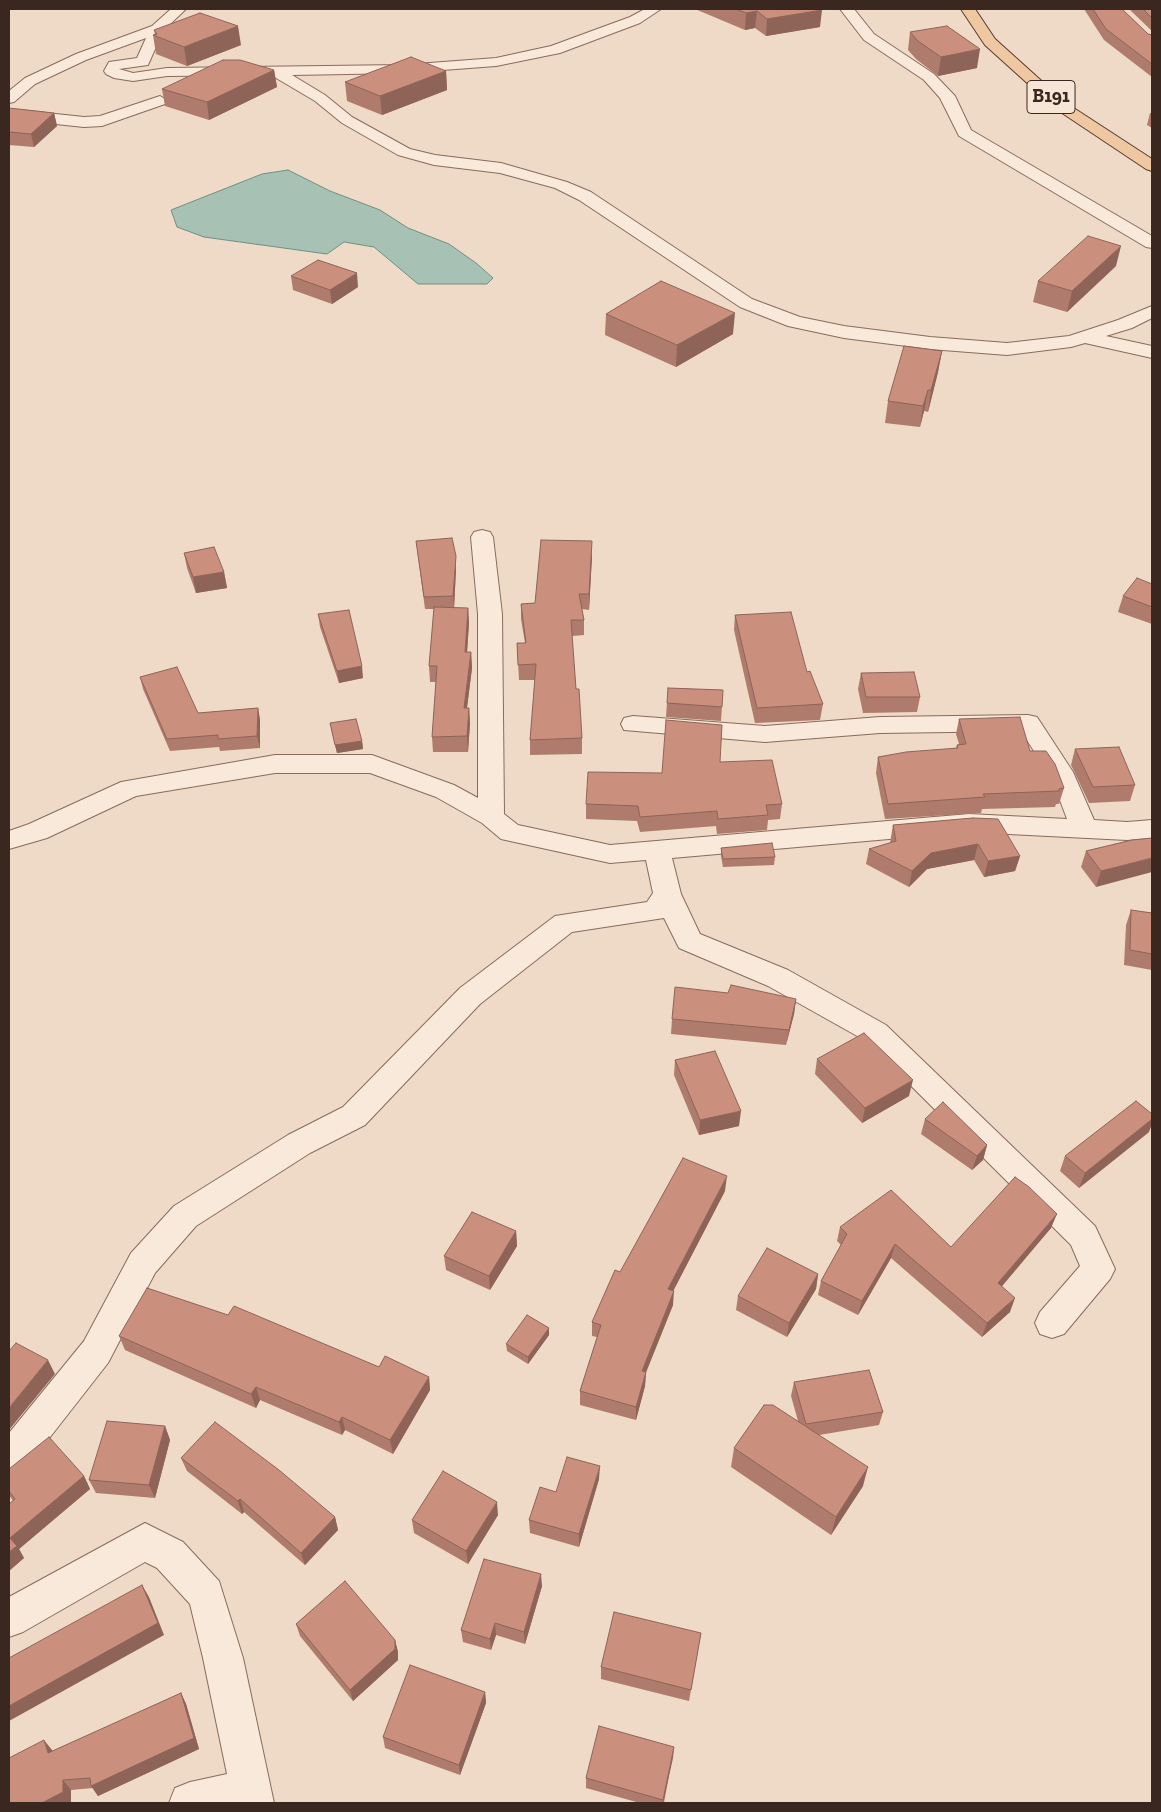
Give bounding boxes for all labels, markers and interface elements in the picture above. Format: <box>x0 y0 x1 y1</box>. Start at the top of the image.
road number: B191 <box>1027 80 1075 114</box>

